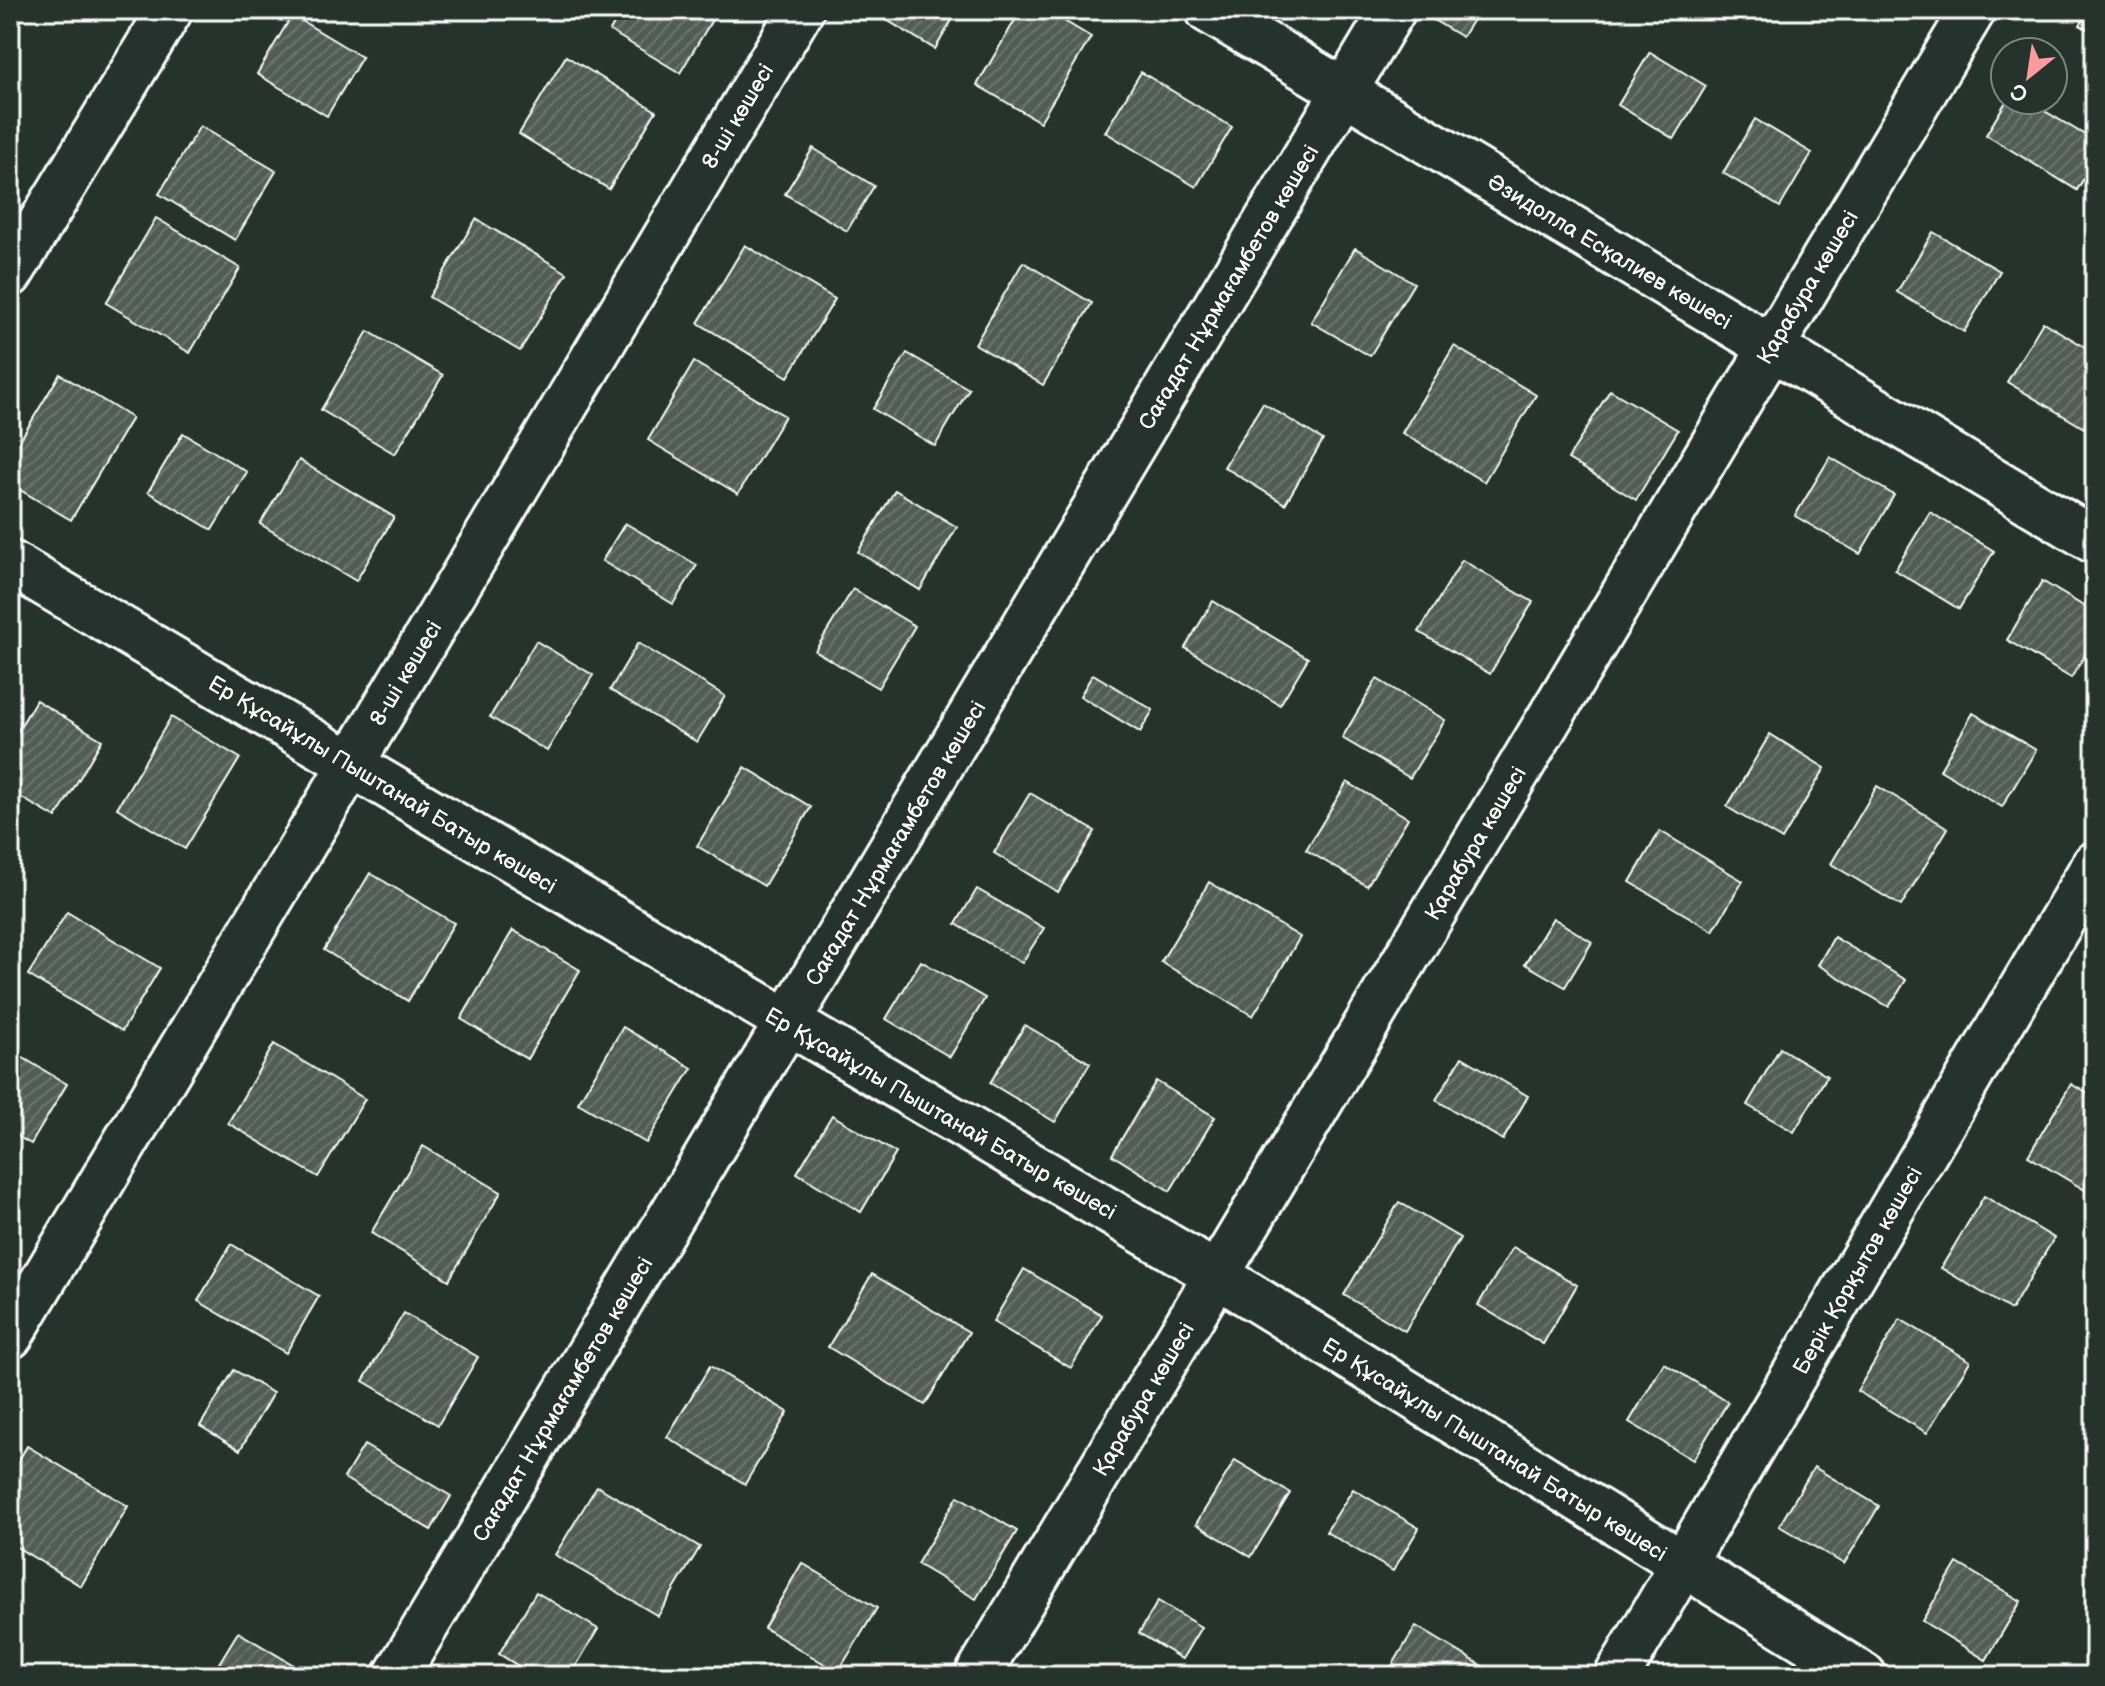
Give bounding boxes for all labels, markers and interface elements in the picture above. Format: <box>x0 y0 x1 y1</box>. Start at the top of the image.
north arrow <box>1989 36 2069 116</box>
street label: 8-шi көшесi <box>696 59 780 174</box>
text: С <box>2006 77 2033 108</box>
street label: Сағадат Нұрмағамбетов көшесі <box>1133 140 1325 435</box>
street label: Әзидолла Есқалиев көшесі <box>1482 169 1736 336</box>
street label: Қарабура көшесі <box>1752 206 1865 370</box>
street label: 8-шi көшесi <box>364 616 448 731</box>
street label: Ер Құсайұлы Пыштанай Батыр көшесі <box>203 670 561 900</box>
street label: Сағадат Нұрмағамбетов көшесі <box>800 696 992 991</box>
street label: Қарабура көшесі <box>1420 762 1533 926</box>
street label: Ер Құсайұлы Пыштанай Батыр көшесі <box>760 1002 1121 1226</box>
street label: Берік Қорқытов көшесі <box>1788 1162 1929 1379</box>
street label: Сағадат Нұрмағамбетов көшесі <box>467 1252 659 1547</box>
street label: Қарабура көшесі <box>1088 1318 1201 1482</box>
street label: Ер Құсайұлы Пыштанай Батыр көшесі <box>1317 1332 1672 1568</box>

